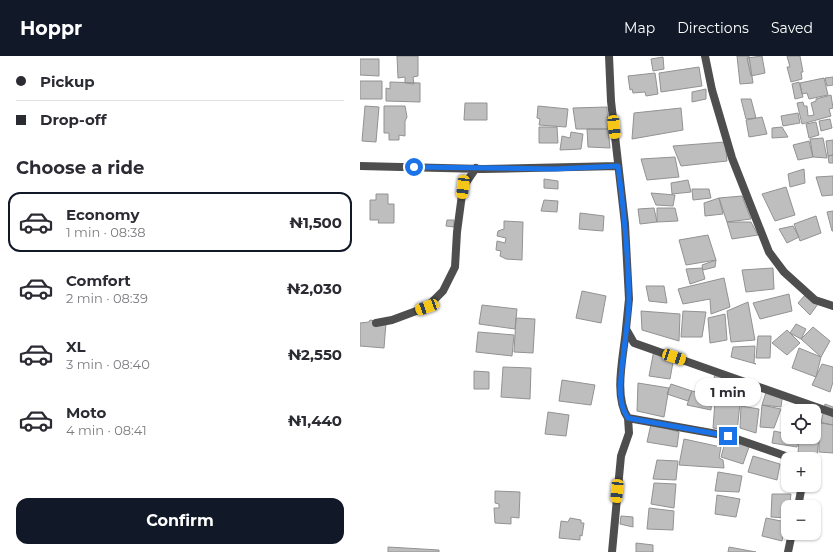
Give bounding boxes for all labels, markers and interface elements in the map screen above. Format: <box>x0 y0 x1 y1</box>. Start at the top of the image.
text: Hoppr <box>20 17 82 40</box>
text: Map <box>624 19 655 37</box>
text: Directions <box>677 19 749 37</box>
text: Saved <box>771 19 813 37</box>
text: Pickup <box>40 72 95 91</box>
text: Drop-off <box>40 110 107 129</box>
car <box>607 114 621 140</box>
text: Choose a ride <box>16 157 144 179</box>
route start <box>405 158 423 176</box>
car <box>456 174 470 200</box>
icon: car <box>18 204 54 240</box>
text: Economy <box>66 205 139 224</box>
text: ₦1,500 <box>289 213 342 232</box>
text: 1 min · 08:38 <box>66 224 146 240</box>
icon: car <box>18 270 54 306</box>
text: Comfort <box>66 271 131 290</box>
text: ₦2,030 <box>287 279 342 298</box>
text: 2 min · 08:39 <box>66 290 148 306</box>
car <box>414 297 440 317</box>
icon: car <box>18 336 54 372</box>
text: XL <box>66 337 85 356</box>
text: ₦2,550 <box>288 345 342 364</box>
car <box>661 348 687 366</box>
text: 3 min · 08:40 <box>66 356 150 372</box>
callout: 1 min <box>695 378 761 406</box>
text: 1 min <box>710 384 746 400</box>
icon: car <box>18 402 54 438</box>
text: Moto <box>66 403 106 422</box>
map controls <box>781 404 821 540</box>
button: locate <box>781 404 821 444</box>
text: ₦1,440 <box>288 411 342 430</box>
text: 4 min · 08:41 <box>66 422 147 438</box>
route end <box>719 427 737 445</box>
button: + <box>781 452 821 492</box>
car <box>610 479 624 503</box>
button: Confirm <box>16 498 344 544</box>
button: − <box>781 500 821 540</box>

